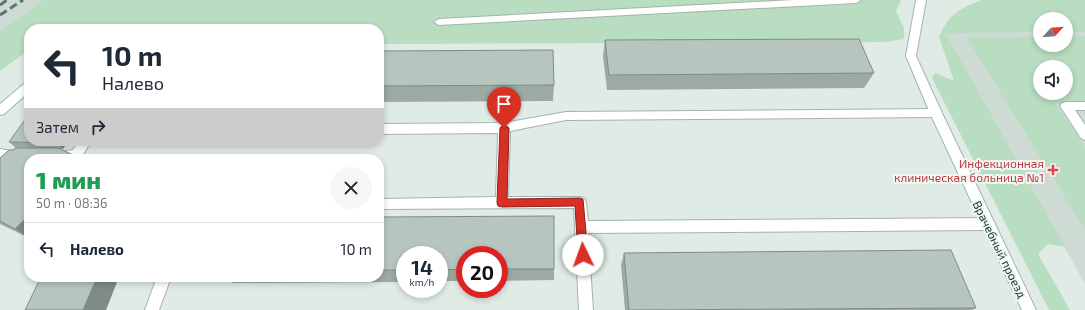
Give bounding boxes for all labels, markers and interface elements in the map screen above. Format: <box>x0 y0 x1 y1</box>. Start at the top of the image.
north arrow <box>1033 12 1073 52</box>
map controls <box>1033 12 1073 100</box>
text: 10 m <box>102 38 162 72</box>
icon: left <box>36 40 88 92</box>
button: sound <box>1033 60 1073 100</box>
text: Налево <box>102 72 164 94</box>
pin <box>487 87 521 128</box>
icon: arrive <box>493 93 515 115</box>
icon: right <box>87 116 109 138</box>
text: Затем <box>36 118 79 136</box>
place label: Инфекционная клиническая больница №1 <box>894 156 1044 184</box>
marker: Инфекционная клиническая больница №1 <box>1047 164 1059 176</box>
text: 1 мин <box>36 165 101 194</box>
button: close <box>330 167 372 209</box>
text: 50 m · 08:36 <box>36 195 107 211</box>
street label: Врачебный проезд <box>970 198 1030 300</box>
position arrow <box>562 234 604 276</box>
icon: left <box>36 238 58 260</box>
text: Налево <box>70 240 124 258</box>
text: 10 m <box>340 240 372 258</box>
speed limit sign: 20 <box>456 246 508 298</box>
text: 14 <box>411 255 433 279</box>
text: km/h <box>410 276 434 288</box>

